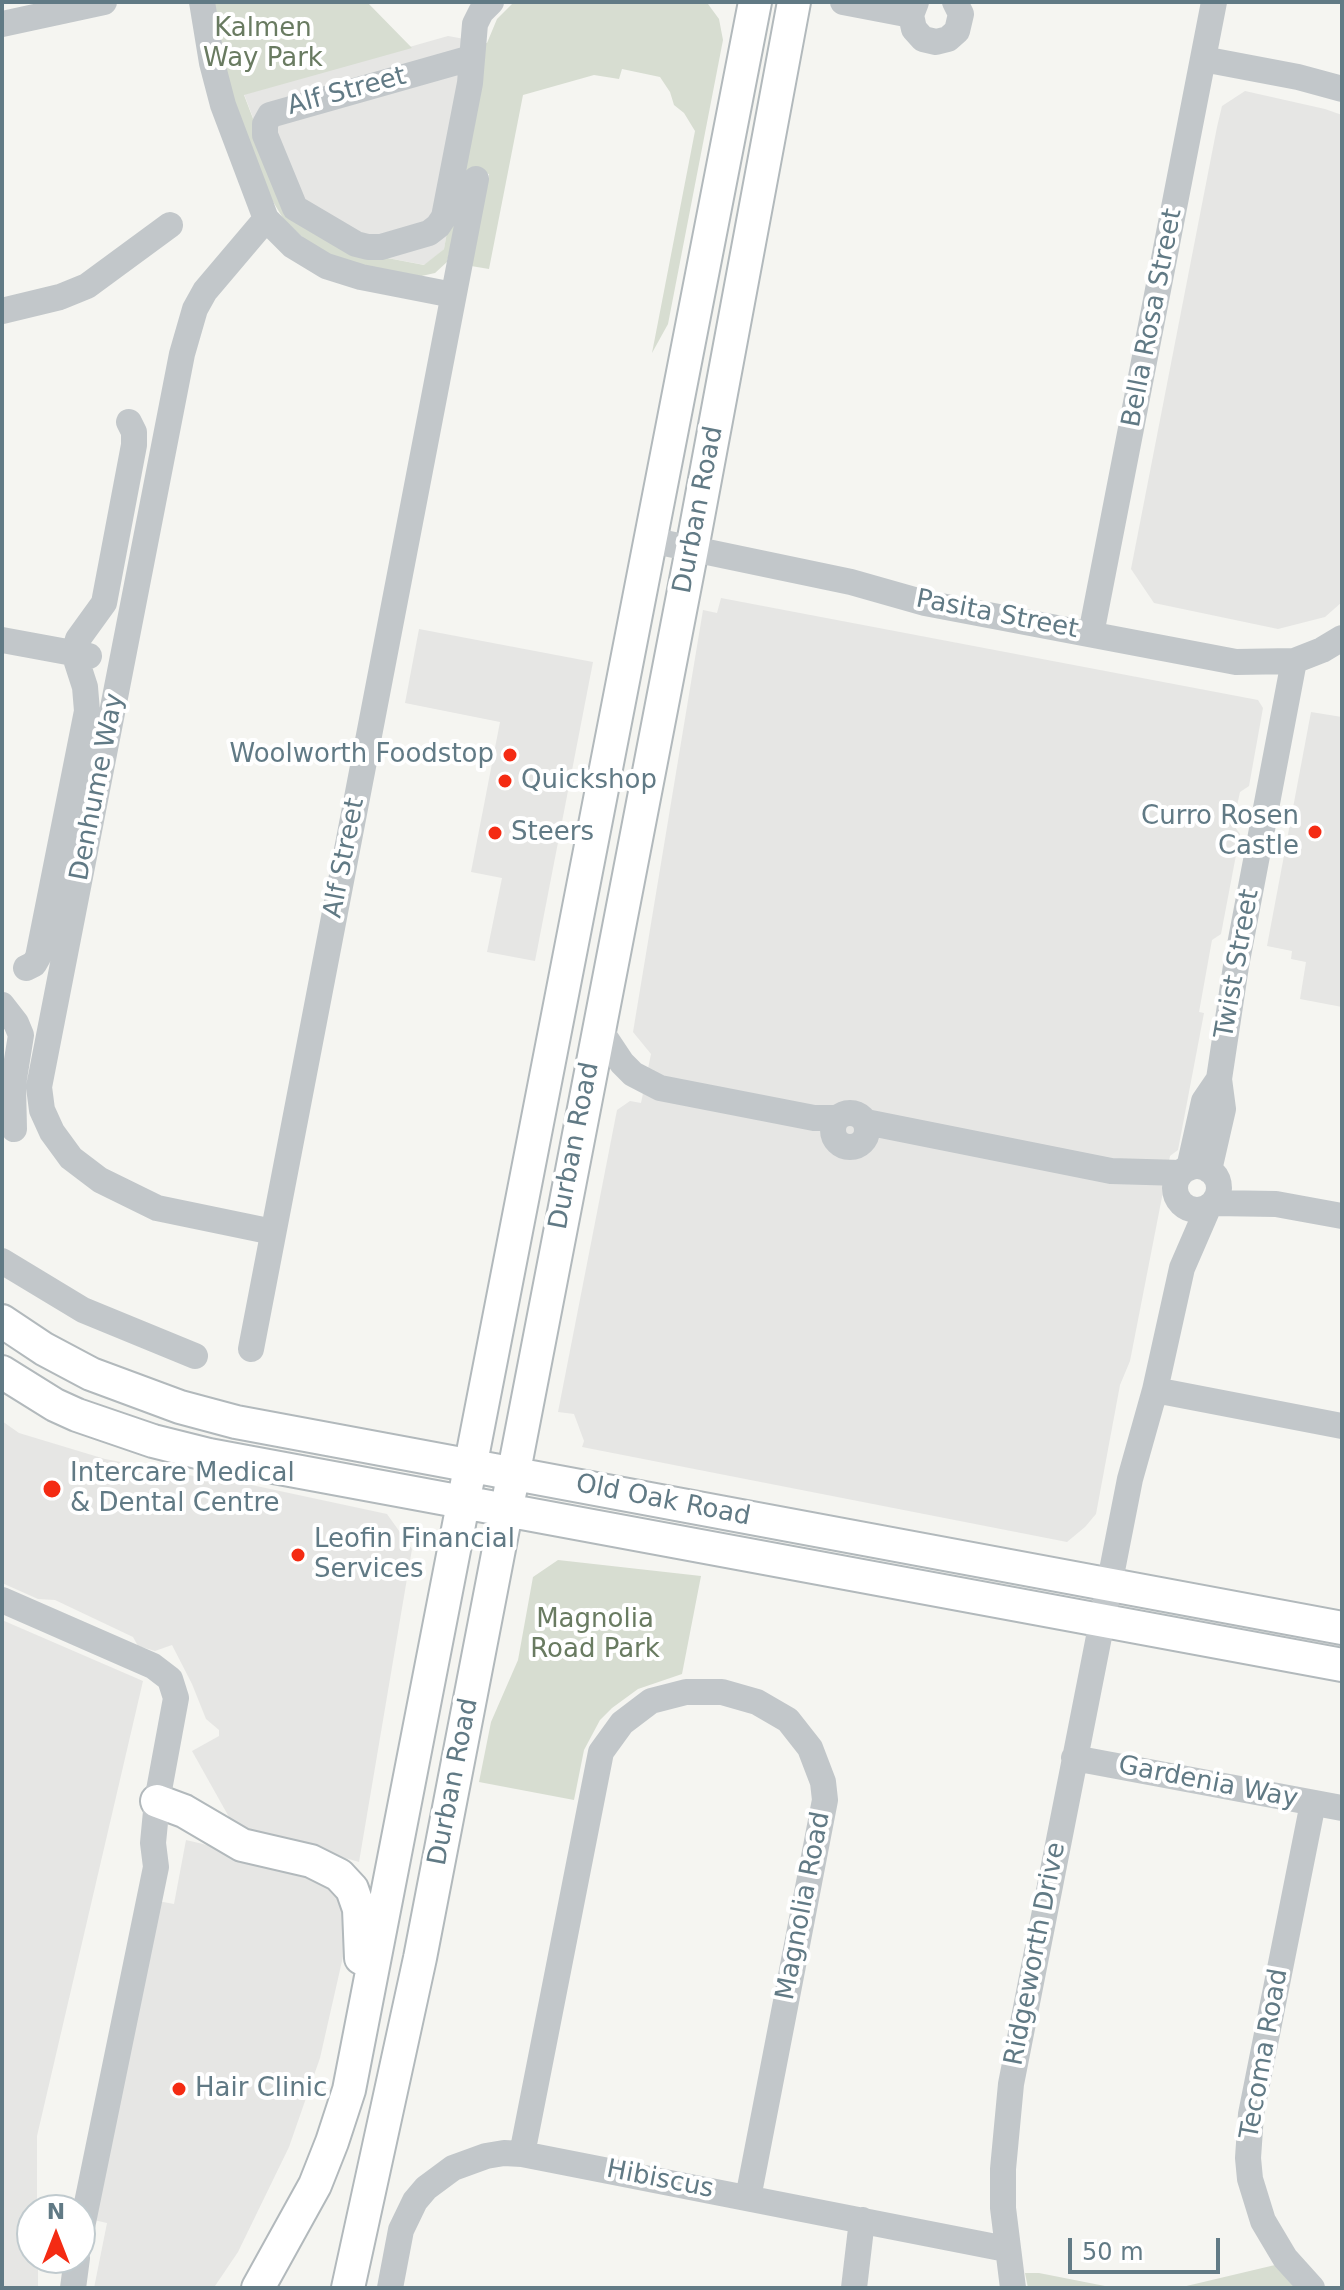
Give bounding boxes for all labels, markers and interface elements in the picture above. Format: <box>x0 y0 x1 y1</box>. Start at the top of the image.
park label: Kalmen Way Park <box>203 13 323 74</box>
street label: Alf Street <box>284 61 410 123</box>
street label: Bella Rosa Street <box>1117 206 1189 430</box>
street label: Durban Road <box>668 424 730 596</box>
street label: Pasita Street <box>913 584 1081 646</box>
street label: Denhume Way <box>65 691 131 883</box>
place label: Woolworth Foodstop <box>229 739 494 771</box>
marker: Woolworth Foodstop <box>501 746 519 764</box>
place label: Quickshop <box>521 765 657 797</box>
marker: Quickshop <box>496 772 514 790</box>
street label: Alf Street <box>318 795 372 921</box>
place label: Curro Rosen Castle <box>1141 801 1299 862</box>
place label: Steers <box>511 817 594 849</box>
marker: Curro Rosen Castle <box>1306 823 1324 841</box>
marker: Steers <box>486 824 504 842</box>
street label: Twist Street <box>1210 887 1266 1041</box>
street label: Durban Road <box>544 1060 606 1232</box>
place label: Intercare Medical & Dental Centre <box>70 1458 295 1520</box>
street label: Old Oak Road <box>573 1469 753 1533</box>
marker: Intercare Medical & Dental Centre <box>41 1478 63 1500</box>
place label: Leofin Financial Services <box>314 1524 515 1586</box>
marker: Leofin Financial Services <box>289 1546 307 1564</box>
park label: Magnolia Road Park <box>530 1604 660 1666</box>
street label: Durban Road <box>423 1696 485 1868</box>
street label: Gardenia Way <box>1116 1750 1300 1816</box>
street label: Magnolia Road <box>770 1809 838 2003</box>
street label: Ridgeworth Drive <box>999 1840 1073 2068</box>
street label: Tecoma Road <box>1235 1966 1295 2142</box>
place label: Hair Clinic <box>195 2073 327 2105</box>
marker: Hair Clinic <box>170 2080 188 2098</box>
street label: Hibiscus <box>604 2154 716 2206</box>
north arrow <box>16 2194 96 2274</box>
text: N <box>47 2199 65 2224</box>
scale bar <box>1072 2222 1224 2272</box>
text: 50 m <box>1082 2238 1144 2266</box>

